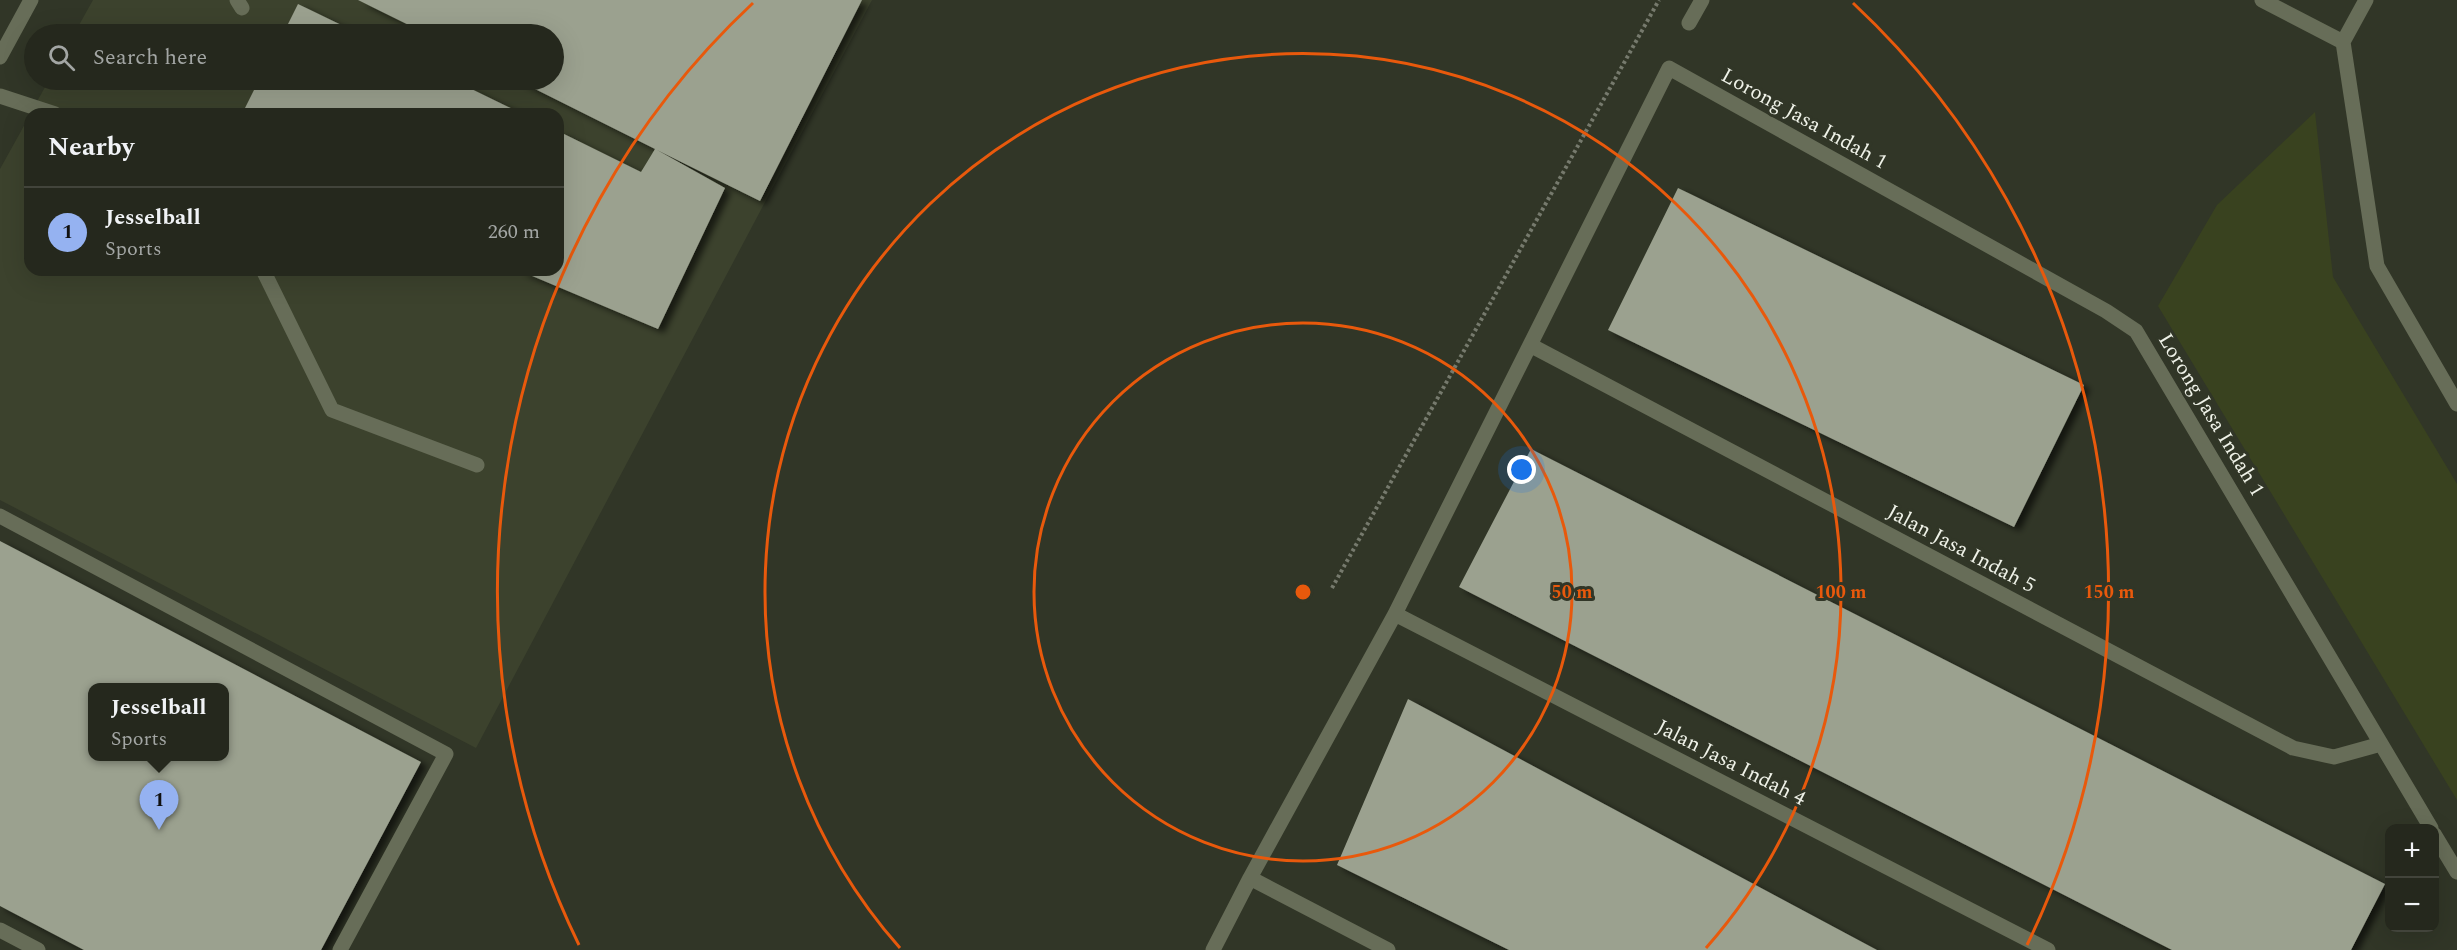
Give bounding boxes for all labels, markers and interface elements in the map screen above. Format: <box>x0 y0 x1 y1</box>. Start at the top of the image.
search box <box>24 24 564 90</box>
icon: search <box>45 41 78 74</box>
text: Search here <box>93 41 207 74</box>
street label: Lorong Jasa Indah 1 <box>1715 60 1893 178</box>
text: Nearby <box>48 127 134 167</box>
text: Jesselball <box>105 201 201 234</box>
text: 1 <box>62 217 73 247</box>
text: 260 m <box>488 217 540 247</box>
text: Sports <box>105 234 162 264</box>
street label: Lorong Jasa Indah 1 <box>2149 327 2273 503</box>
your location <box>1507 455 1536 484</box>
street label: Jalan Jasa Indah 5 <box>1881 496 2041 602</box>
text: 50 m <box>1552 579 1592 606</box>
text: 100 m <box>1815 579 1867 606</box>
text: 150 m <box>2083 579 2135 606</box>
centre of rings <box>1293 582 1313 602</box>
popup <box>88 683 229 761</box>
text: Jesselball <box>111 691 206 724</box>
street label: Jalan Jasa Indah 4 <box>1651 711 1812 815</box>
text: Sports <box>111 724 167 754</box>
pin: 1 <box>140 780 178 830</box>
map controls <box>2385 824 2439 932</box>
button: + <box>2385 824 2439 878</box>
button: − <box>2385 878 2439 932</box>

